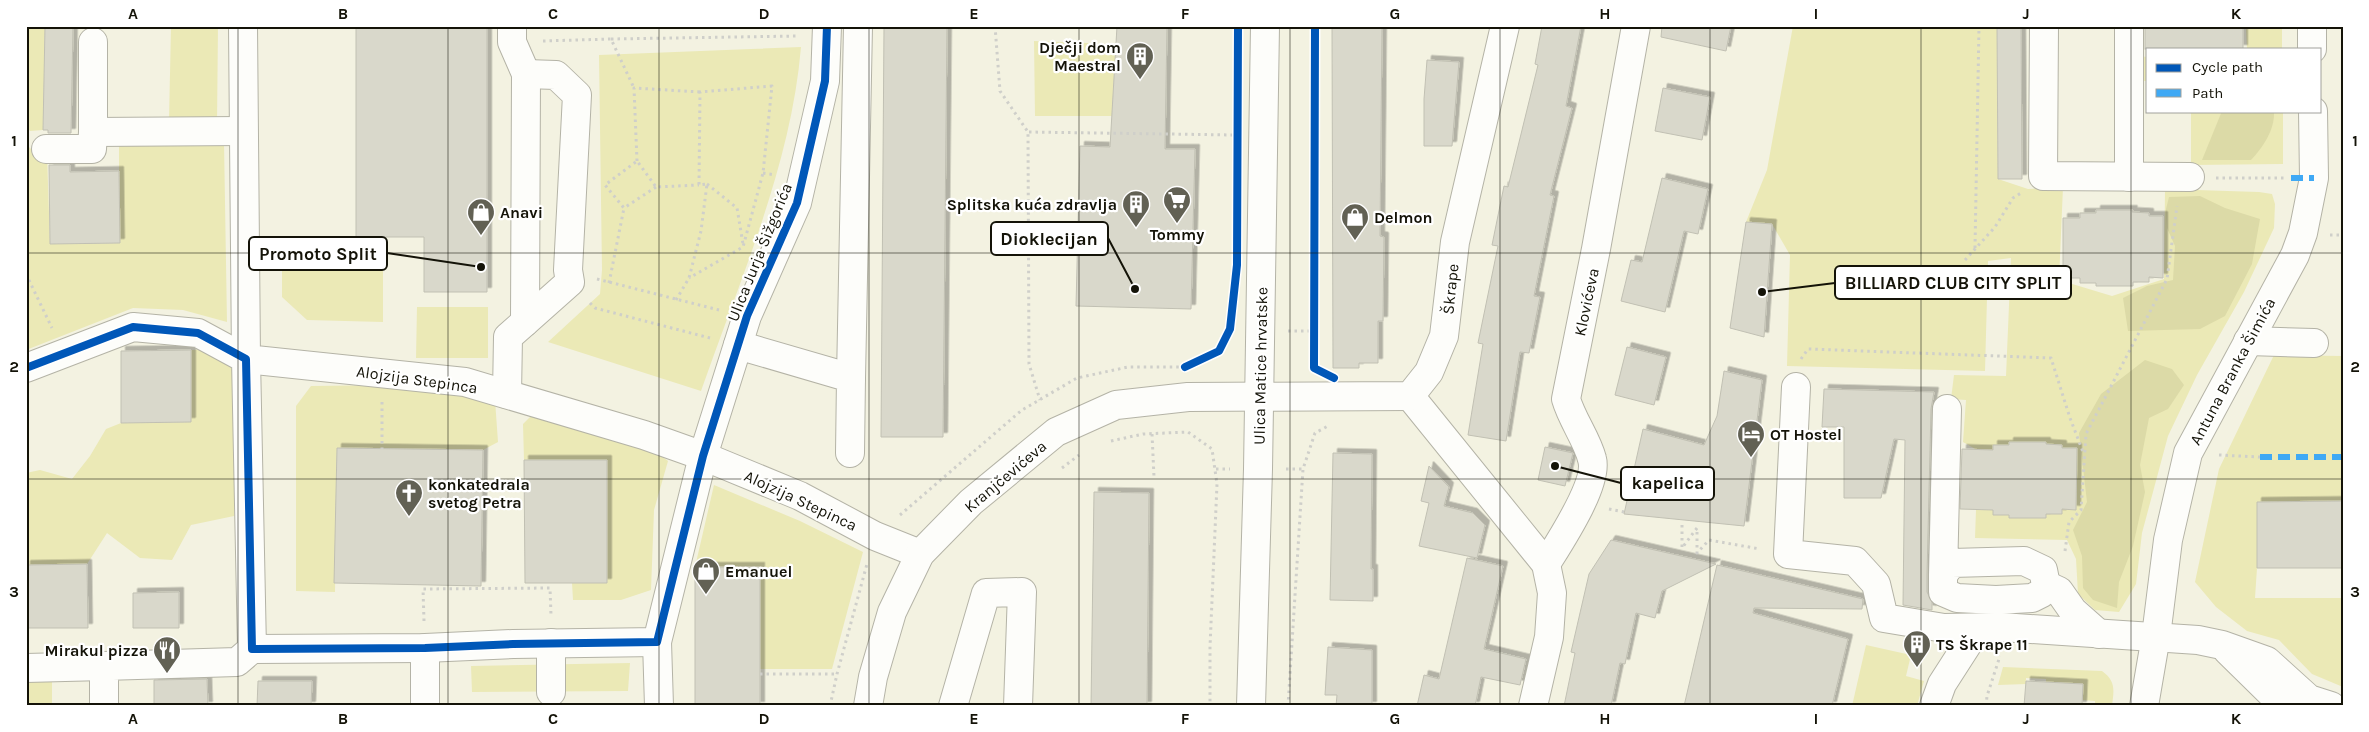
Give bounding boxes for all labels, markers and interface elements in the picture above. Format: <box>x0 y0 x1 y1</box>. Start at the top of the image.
text: A <box>128 4 138 23</box>
text: B <box>338 4 348 23</box>
text: C <box>548 4 558 23</box>
text: D <box>759 4 770 23</box>
text: E <box>969 4 979 23</box>
text: F <box>1181 4 1190 23</box>
text: G <box>1390 4 1400 23</box>
text: H <box>1599 4 1611 23</box>
text: I <box>1814 4 1818 23</box>
text: J <box>2022 4 2030 23</box>
text: K <box>2231 4 2242 23</box>
place label: Dječji dom Maestral <box>1039 38 1121 75</box>
building icon: Dječji dom Maestral <box>1125 41 1155 80</box>
legend <box>2146 48 2322 112</box>
text: Cycle path <box>2192 58 2263 76</box>
text: Path <box>2192 84 2223 102</box>
text: 1 <box>11 131 17 150</box>
text: 1 <box>2352 131 2358 150</box>
street label: Ulica Jurja Šižgorića <box>723 180 796 324</box>
supermarket icon: Tommy <box>1162 185 1192 224</box>
building icon: Splitska kuća zdravlja <box>1121 189 1151 228</box>
place label: Splitska kuća zdravlja <box>947 195 1117 214</box>
shop icon: Anavi <box>466 197 496 236</box>
shop icon: Delmon <box>1340 202 1370 241</box>
place label: Anavi <box>500 203 543 222</box>
place label: Delmon <box>1374 208 1433 227</box>
callout: Dioklecijan <box>991 222 1108 255</box>
place label: Tommy <box>1150 225 1204 244</box>
text: Dioklecijan <box>1000 228 1098 250</box>
callout: Promoto Split <box>249 237 387 270</box>
text: Promoto Split <box>259 243 377 265</box>
street label: Škrape <box>1438 263 1463 315</box>
street label: Klovićeva <box>1570 266 1603 338</box>
callout: BILLIARD CLUB CITY SPLIT <box>1835 266 2071 299</box>
text: BILLIARD CLUB CITY SPLIT <box>1845 272 2062 294</box>
street label: Ulica Matice hrvatske <box>1250 287 1271 445</box>
street label: Antuna Branka Šimića <box>2186 294 2279 448</box>
text: 2 <box>9 357 19 376</box>
text: 2 <box>2350 357 2360 376</box>
street label: Alojzija Stepinca <box>355 362 479 397</box>
hotel icon: OT Hostel <box>1736 419 1766 458</box>
place label: OT Hostel <box>1770 425 1842 444</box>
street label: Kranjčevićeva <box>960 436 1050 516</box>
street label: Alojzija Stepinca <box>741 466 860 535</box>
callout: kapelica <box>1621 467 1714 500</box>
text: kapelica <box>1631 472 1705 494</box>
place label: konkatedrala svetog Petra <box>428 475 530 512</box>
church icon: konkatedrala svetog Petra <box>394 478 424 517</box>
shop icon: Emanuel <box>691 556 721 595</box>
place label: Emanuel <box>725 562 792 581</box>
text: 3 <box>9 582 19 601</box>
text: 3 <box>2350 582 2360 601</box>
building icon: TS Škrape 11 <box>1902 629 1932 668</box>
place label: TS Škrape 11 <box>1936 634 2028 654</box>
restaurant icon: Mirakul pizza <box>152 635 182 674</box>
place label: Mirakul pizza <box>44 641 148 660</box>
text: A <box>128 709 138 728</box>
text: B <box>338 709 348 728</box>
text: C <box>548 709 558 728</box>
text: D <box>759 709 770 728</box>
text: E <box>969 709 979 728</box>
text: F <box>1181 709 1190 728</box>
text: G <box>1390 709 1400 728</box>
text: H <box>1599 709 1611 728</box>
text: I <box>1814 709 1818 728</box>
text: J <box>2022 709 2030 728</box>
text: K <box>2231 709 2242 728</box>

